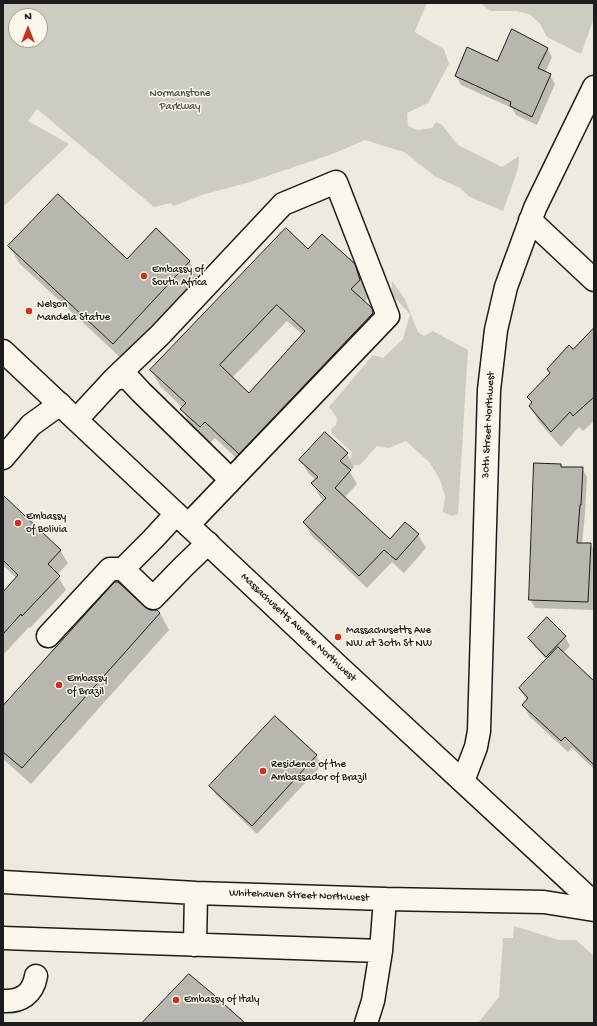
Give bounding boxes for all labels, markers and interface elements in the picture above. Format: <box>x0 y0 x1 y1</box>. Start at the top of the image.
north arrow <box>8 8 48 48</box>
text: N <box>24 11 32 23</box>
park label: Normanstone Parkway <box>149 87 211 113</box>
place label: Embassy of South Africa <box>152 263 207 289</box>
marker: Embassy of South Africa <box>139 271 149 281</box>
place label: Nelson Mandela Statue <box>37 298 110 324</box>
marker: Nelson Mandela Statue <box>24 306 34 316</box>
street label: 30th Street Northwest <box>480 371 498 479</box>
place label: Embassy of Bolivia <box>26 510 67 536</box>
marker: Embassy of Bolivia <box>13 518 23 528</box>
street label: Massachusetts Avenue Northwest <box>237 571 359 685</box>
place label: Massachusetts Ave NW at 30th St NW <box>346 624 432 650</box>
marker: Massachusetts Ave NW at 30th St NW <box>333 632 343 642</box>
place label: Embassy of Brazil <box>67 672 107 698</box>
marker: Embassy of Brazil <box>54 680 64 690</box>
place label: Residence of the Ambassador of Brazil <box>271 758 367 784</box>
marker: Residence of the Ambassador of Brazil <box>258 766 268 776</box>
street label: Whitehaven Street Northwest <box>229 887 369 905</box>
place label: Embassy of Italy <box>184 993 259 1007</box>
marker: Embassy of Italy <box>171 995 181 1005</box>

